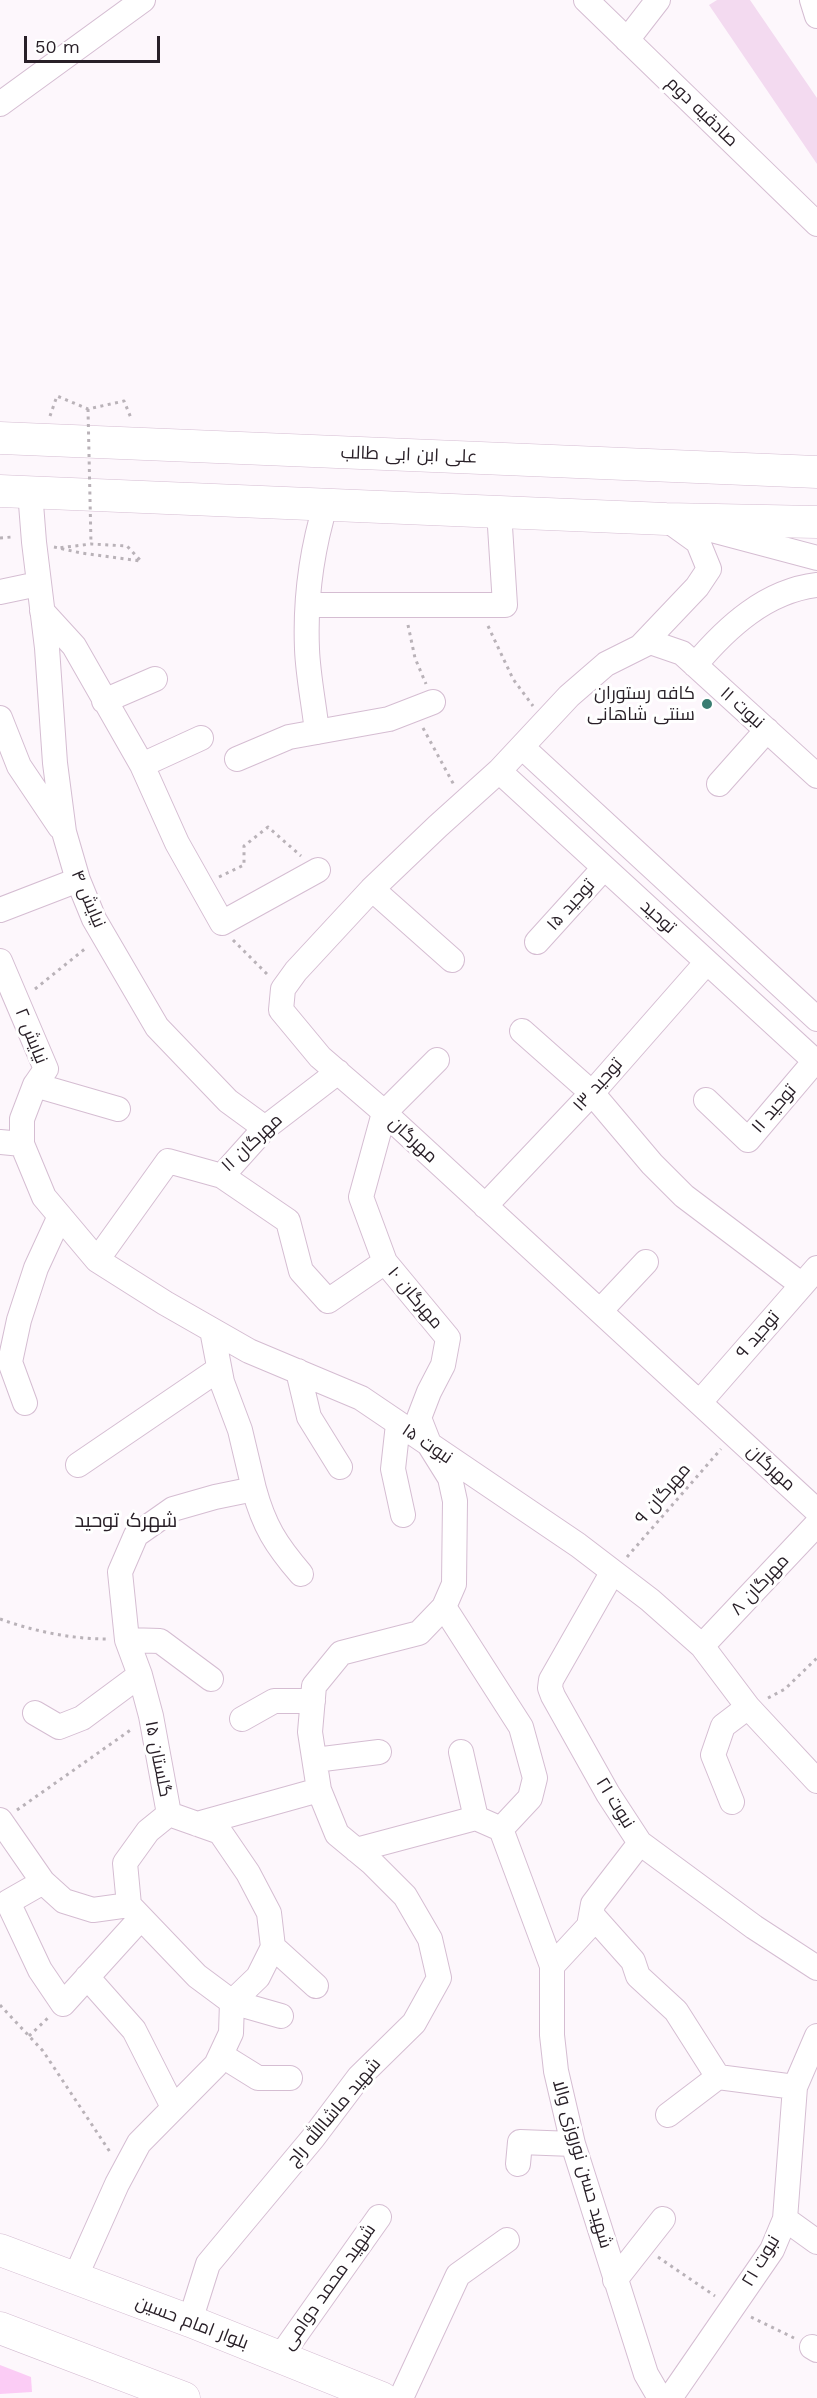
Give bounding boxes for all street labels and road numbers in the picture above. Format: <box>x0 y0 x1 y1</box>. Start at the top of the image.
street label: صادقیه دوم <box>662 73 742 151</box>
street label: علی ابن ابی طالب <box>340 442 478 468</box>
street label: نبوت ۱۱ <box>715 683 769 733</box>
street label: نیایش ۴ <box>66 867 110 931</box>
street label: توحید ۱۵ <box>542 875 600 935</box>
street label: توحید <box>636 896 680 938</box>
street label: نیایش ۲ <box>10 1005 52 1067</box>
street label: توحید ۱۳ <box>569 1054 627 1116</box>
street label: توحید ۱۱ <box>747 1080 801 1138</box>
street label: مهرگان ۱۱ <box>217 1109 287 1177</box>
street label: مهرگان <box>384 1112 442 1168</box>
street label: مهرگان ۱۰ <box>383 1263 447 1333</box>
street label: توحید ۹ <box>732 1307 784 1363</box>
street label: نبوت ۱۵ <box>398 1419 456 1469</box>
street label: مهرگان <box>742 1440 800 1496</box>
street label: مهرگان ۹ <box>631 1459 695 1529</box>
street label: مهرگان ۸ <box>726 1550 794 1620</box>
street label: گلستان ۱۵ <box>140 1719 176 1799</box>
street label: نبوت ۲۱ <box>591 1774 639 1832</box>
street label: شهید ماشاالله راج <box>282 2053 386 2171</box>
street label: شهید حسن نوروزی والا <box>548 2077 616 2251</box>
street label: شهید محمد دوامی <box>277 2220 381 2354</box>
street label: نبوت ۲۱ <box>737 2231 785 2291</box>
street label: بلوار امام حسین <box>133 2292 251 2354</box>

